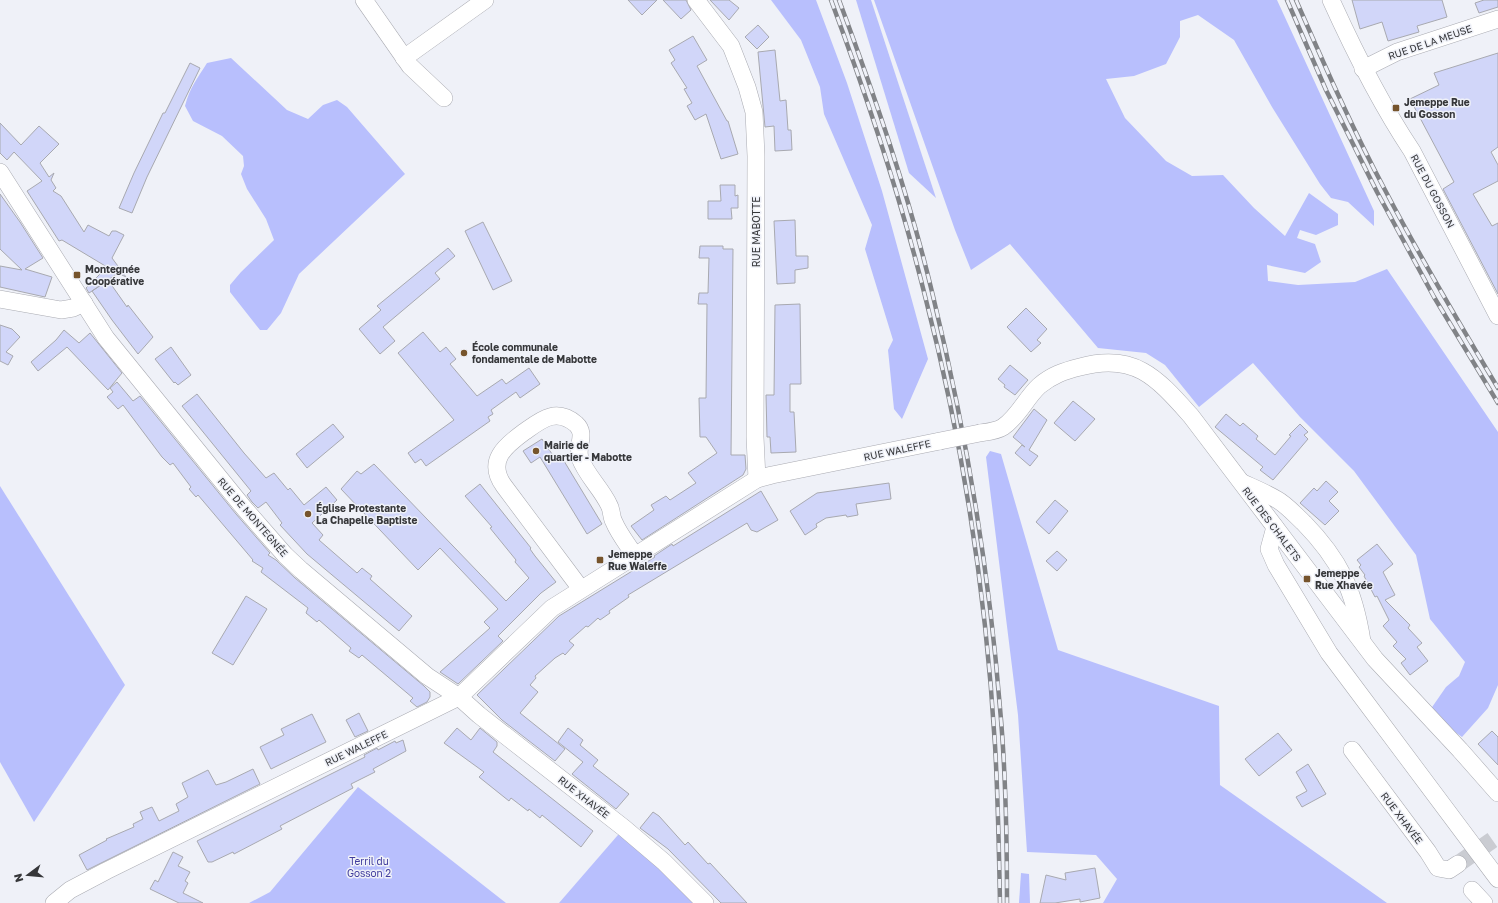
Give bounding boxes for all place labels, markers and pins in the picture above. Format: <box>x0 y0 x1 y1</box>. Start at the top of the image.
place label: Jemeppe Rue du Gosson <box>1404 96 1470 120</box>
marker: Jemeppe Rue du Gosson <box>1391 103 1401 113</box>
place label: Montegnée Coopérative <box>85 263 144 287</box>
marker: Montegnée Coopérative <box>72 270 82 280</box>
place label: École communale fondamentale de Mabotte <box>472 341 597 365</box>
marker: École communale fondamentale de Mabotte <box>459 348 469 358</box>
place label: Mairie de quartier - Mabotte <box>544 439 632 463</box>
marker: Mairie de quartier - Mabotte <box>531 446 541 456</box>
place label: Église Protestante La Chapelle Baptiste <box>316 502 417 526</box>
marker: Église Protestante La Chapelle Baptiste <box>303 509 313 519</box>
place label: Jemeppe Rue Waleffe <box>608 548 667 572</box>
marker: Jemeppe Rue Waleffe <box>595 555 605 565</box>
place label: Jemeppe Rue Xhavée <box>1315 567 1373 591</box>
marker: Jemeppe Rue Xhavée <box>1302 574 1312 584</box>

